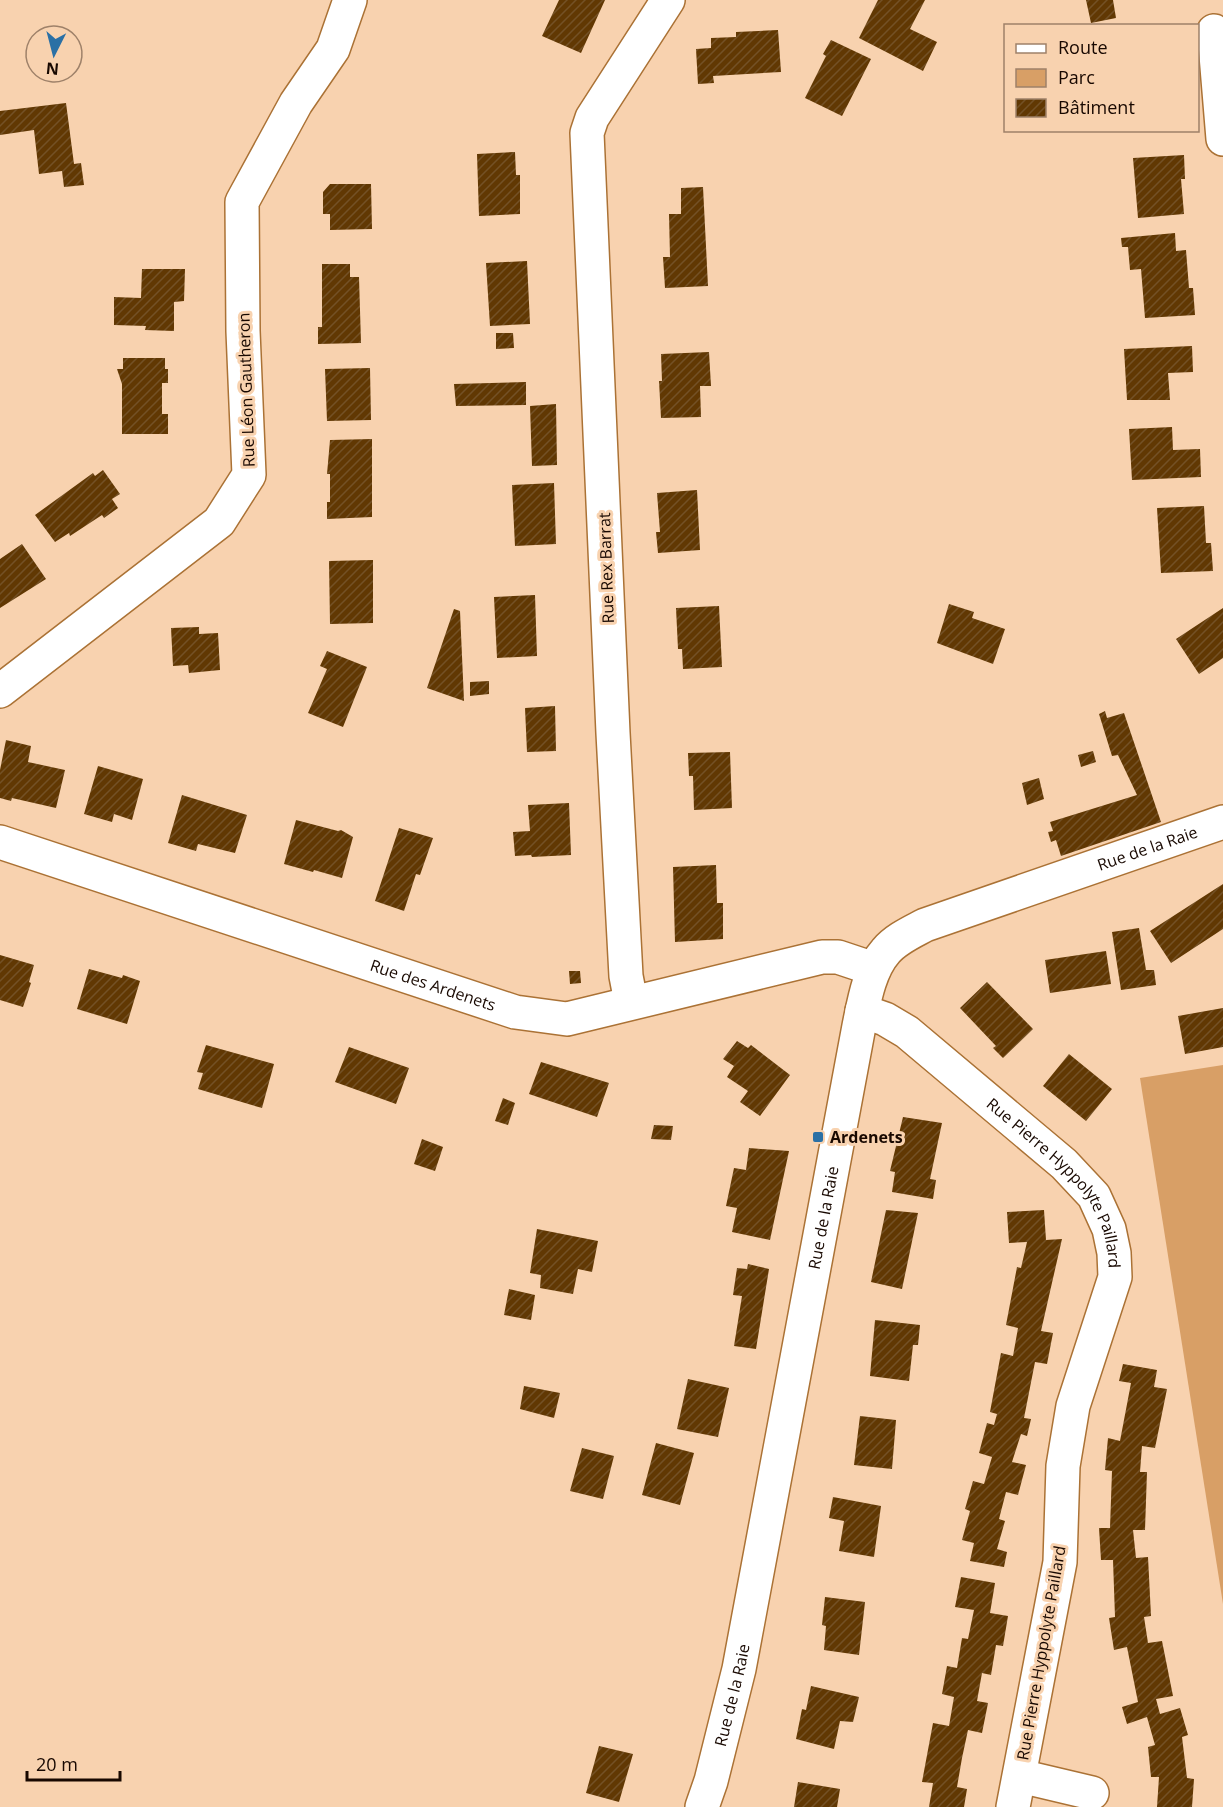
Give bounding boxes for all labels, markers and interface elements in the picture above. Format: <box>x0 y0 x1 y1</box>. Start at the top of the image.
north arrow <box>24 24 84 84</box>
legend <box>1004 24 1199 132</box>
text: Route <box>1058 35 1108 59</box>
text: N <box>45 57 60 81</box>
text: Parc <box>1058 65 1095 89</box>
text: Bâtiment <box>1058 95 1135 119</box>
street label: Rue Léon Gautheron <box>232 312 260 468</box>
street label: Rue Rex Barrat <box>593 512 619 624</box>
street label: Rue de la Raie <box>1094 821 1200 876</box>
street label: Rue des Ardenets <box>367 954 499 1016</box>
street label: Rue Pierre Hyppolyte Paillard <box>982 1093 1126 1269</box>
place label: Ardenets <box>830 1126 903 1148</box>
marker: Ardenets <box>811 1130 825 1144</box>
street label: Rue de la Raie <box>803 1164 844 1271</box>
street label: Rue Pierre Hyppolyte Paillard <box>1011 1544 1071 1762</box>
street label: Rue de la Raie <box>709 1642 754 1749</box>
scale bar <box>27 1744 120 1782</box>
text: 20 m <box>36 1752 78 1776</box>

